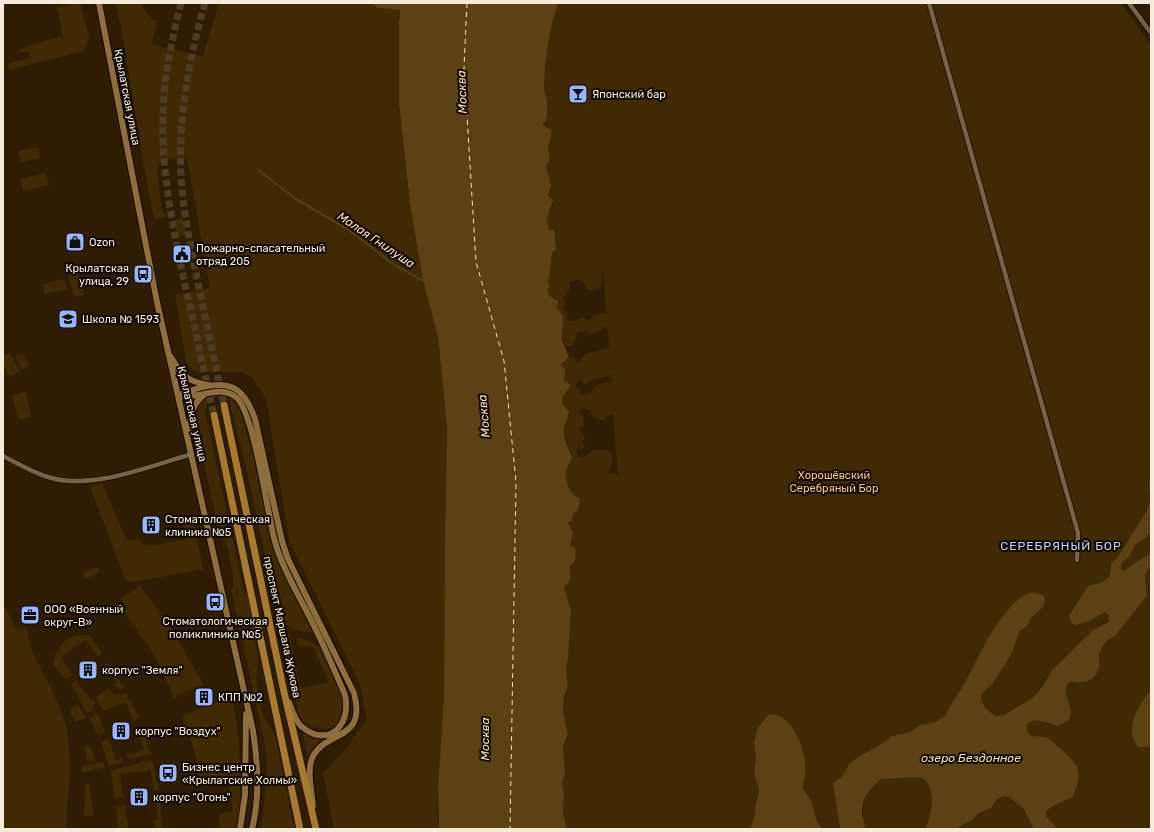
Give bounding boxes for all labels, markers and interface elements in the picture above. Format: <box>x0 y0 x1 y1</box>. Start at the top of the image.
street label: Крылатская улица <box>111 48 143 146</box>
water label: Москва <box>454 70 470 114</box>
bar icon: Японский бар <box>567 83 589 105</box>
place label: Японский бар <box>592 88 666 101</box>
water label: Малая Гнилуша <box>335 209 417 271</box>
shop icon: Ozon <box>64 231 86 253</box>
place label: Ozon <box>89 236 115 249</box>
place label: Пожарно-спасательный отряд 205 <box>196 242 326 268</box>
public building icon: Пожарно-спасательный отряд 205 <box>171 243 193 265</box>
place label: Крылатская улица, 29 <box>65 262 129 288</box>
bus stop icon: Крылатская улица, 29 <box>132 263 154 285</box>
school or university icon: Школа № 1593 <box>57 308 79 330</box>
place label: Школа № 1593 <box>82 313 160 326</box>
street label: Крылатская улица <box>175 365 209 463</box>
water label: Москва <box>475 394 493 438</box>
park label: Хорошёвский Серебряный Бор <box>790 469 878 495</box>
place label: Стоматологическая клиника №5 <box>165 513 270 539</box>
building icon: Стоматологическая клиника №5 <box>140 514 162 536</box>
district label: СЕРЕБРЯНЫЙ БОР <box>1000 539 1122 553</box>
street label: проспект Маршала Жукова <box>261 555 303 699</box>
bus stop icon: Стоматологическая поликлиника №5 <box>204 591 226 613</box>
place label: ООО «Военный округ-В» <box>44 603 123 629</box>
office icon: ООО «Военный округ-В» <box>19 604 41 626</box>
place label: Стоматологическая поликлиника №5 <box>162 615 268 641</box>
building icon: корпус "Земля" <box>77 659 99 681</box>
place label: корпус "Земля" <box>102 664 183 677</box>
building icon: КПП №2 <box>193 686 215 708</box>
place label: КПП №2 <box>218 691 263 704</box>
water label: Москва <box>478 717 492 761</box>
building icon: корпус "Воздух" <box>110 720 132 742</box>
place label: корпус "Воздух" <box>135 725 221 738</box>
water label: озеро Бездонное <box>921 751 1021 765</box>
place label: Бизнес центр «Крылатские Холмы» <box>182 761 298 787</box>
bus stop icon: Бизнес центр «Крылатские Холмы» <box>157 762 179 784</box>
building icon: корпус "Огонь" <box>128 786 150 808</box>
place label: корпус "Огонь" <box>153 791 231 804</box>

